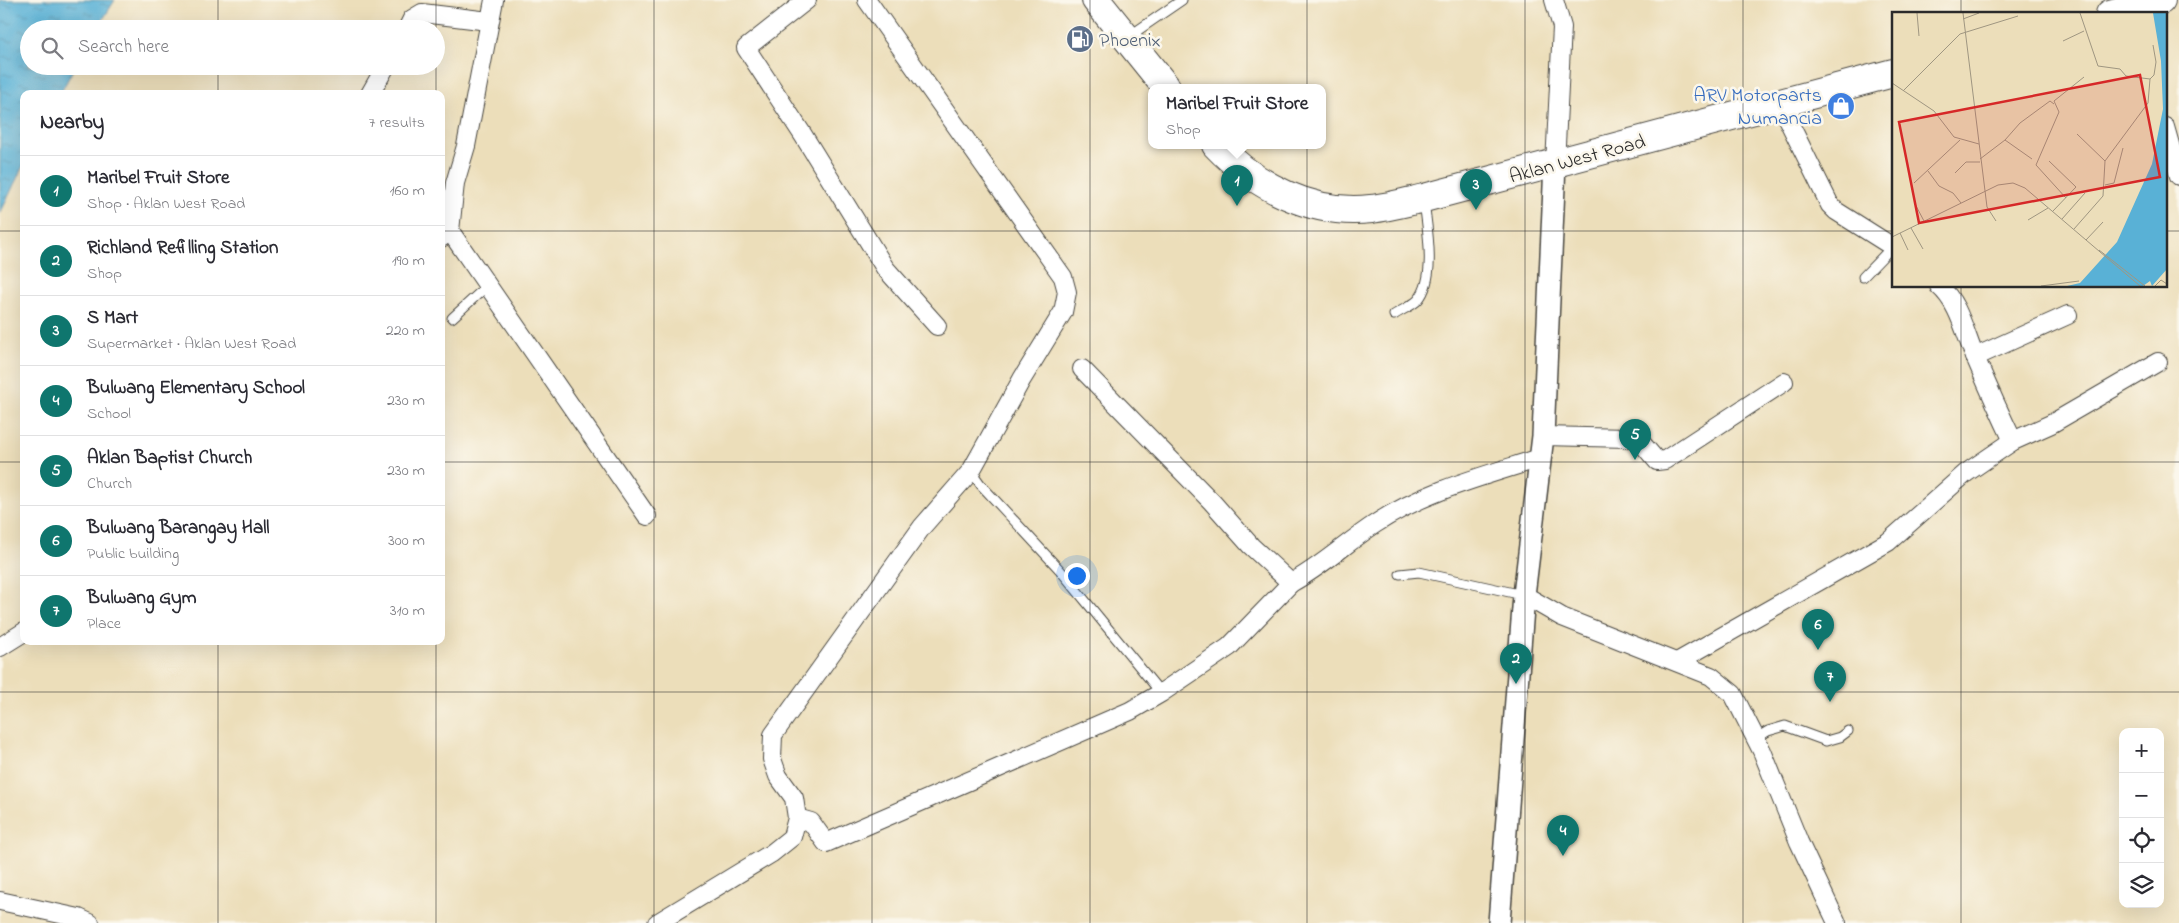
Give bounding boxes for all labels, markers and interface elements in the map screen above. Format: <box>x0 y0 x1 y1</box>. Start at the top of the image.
inset map <box>1892 12 2166 288</box>
search box <box>20 20 445 75</box>
fuel station icon: Phoenix <box>1065 24 1095 54</box>
place label: Phoenix <box>1099 27 1161 56</box>
icon: search <box>38 34 66 62</box>
text: Search here <box>78 34 169 61</box>
place label: ARV Motorparts Numancia <box>1694 82 1822 134</box>
popup <box>1148 84 1326 149</box>
text: Maribel Fruit Store <box>1166 91 1308 118</box>
shop icon: ARV Motorparts Numancia <box>1826 91 1856 121</box>
text: Nearby <box>40 108 104 138</box>
text: 7 results <box>369 111 425 135</box>
text: Shop <box>1166 118 1201 142</box>
street label: Aklan West Road <box>1506 128 1649 193</box>
text: Maribel Fruit Store <box>87 165 230 192</box>
pin: 1 <box>1221 165 1253 206</box>
pin: 3 <box>1460 169 1492 210</box>
text: 1 <box>53 179 59 203</box>
text: 160 m <box>390 179 425 203</box>
text: Shop · Aklan West Road <box>87 192 245 216</box>
text: Richland Refilling Station <box>87 235 278 262</box>
text: 2 <box>52 249 60 273</box>
text: 190 m <box>392 249 425 273</box>
text: Shop <box>87 262 122 286</box>
text: S Mart <box>87 305 138 332</box>
text: 3 <box>53 319 59 343</box>
text: 220 m <box>386 319 425 343</box>
text: Supermarket · Aklan West Road <box>87 332 296 356</box>
text: Bulwang Elementary School <box>87 375 305 402</box>
text: 4 <box>53 389 59 413</box>
text: 230 m <box>387 389 425 413</box>
text: School <box>87 402 131 426</box>
pin: 5 <box>1619 419 1651 460</box>
text: Aklan Baptist Church <box>87 445 252 472</box>
text: 5 <box>51 459 61 483</box>
text: 230 m <box>387 459 425 483</box>
text: Church <box>87 472 132 496</box>
text: Bulwang Barangay Hall <box>87 515 270 542</box>
text: 6 <box>52 529 60 553</box>
text: 300 m <box>388 529 425 553</box>
text: Public building <box>87 542 179 566</box>
your location <box>1064 563 1090 589</box>
text: Bulwang Gym <box>87 585 196 612</box>
text: 7 <box>53 599 59 623</box>
text: 310 m <box>390 599 425 623</box>
pin: 6 <box>1802 609 1834 650</box>
text: Place <box>87 612 121 636</box>
pin: 2 <box>1500 643 1532 684</box>
pin: 7 <box>1814 661 1846 702</box>
map controls <box>2119 728 2164 908</box>
button: + <box>2119 728 2164 773</box>
button: − <box>2119 773 2164 818</box>
pin: 4 <box>1547 815 1579 856</box>
button: locate <box>2119 818 2164 863</box>
button: layers <box>2119 863 2164 908</box>

